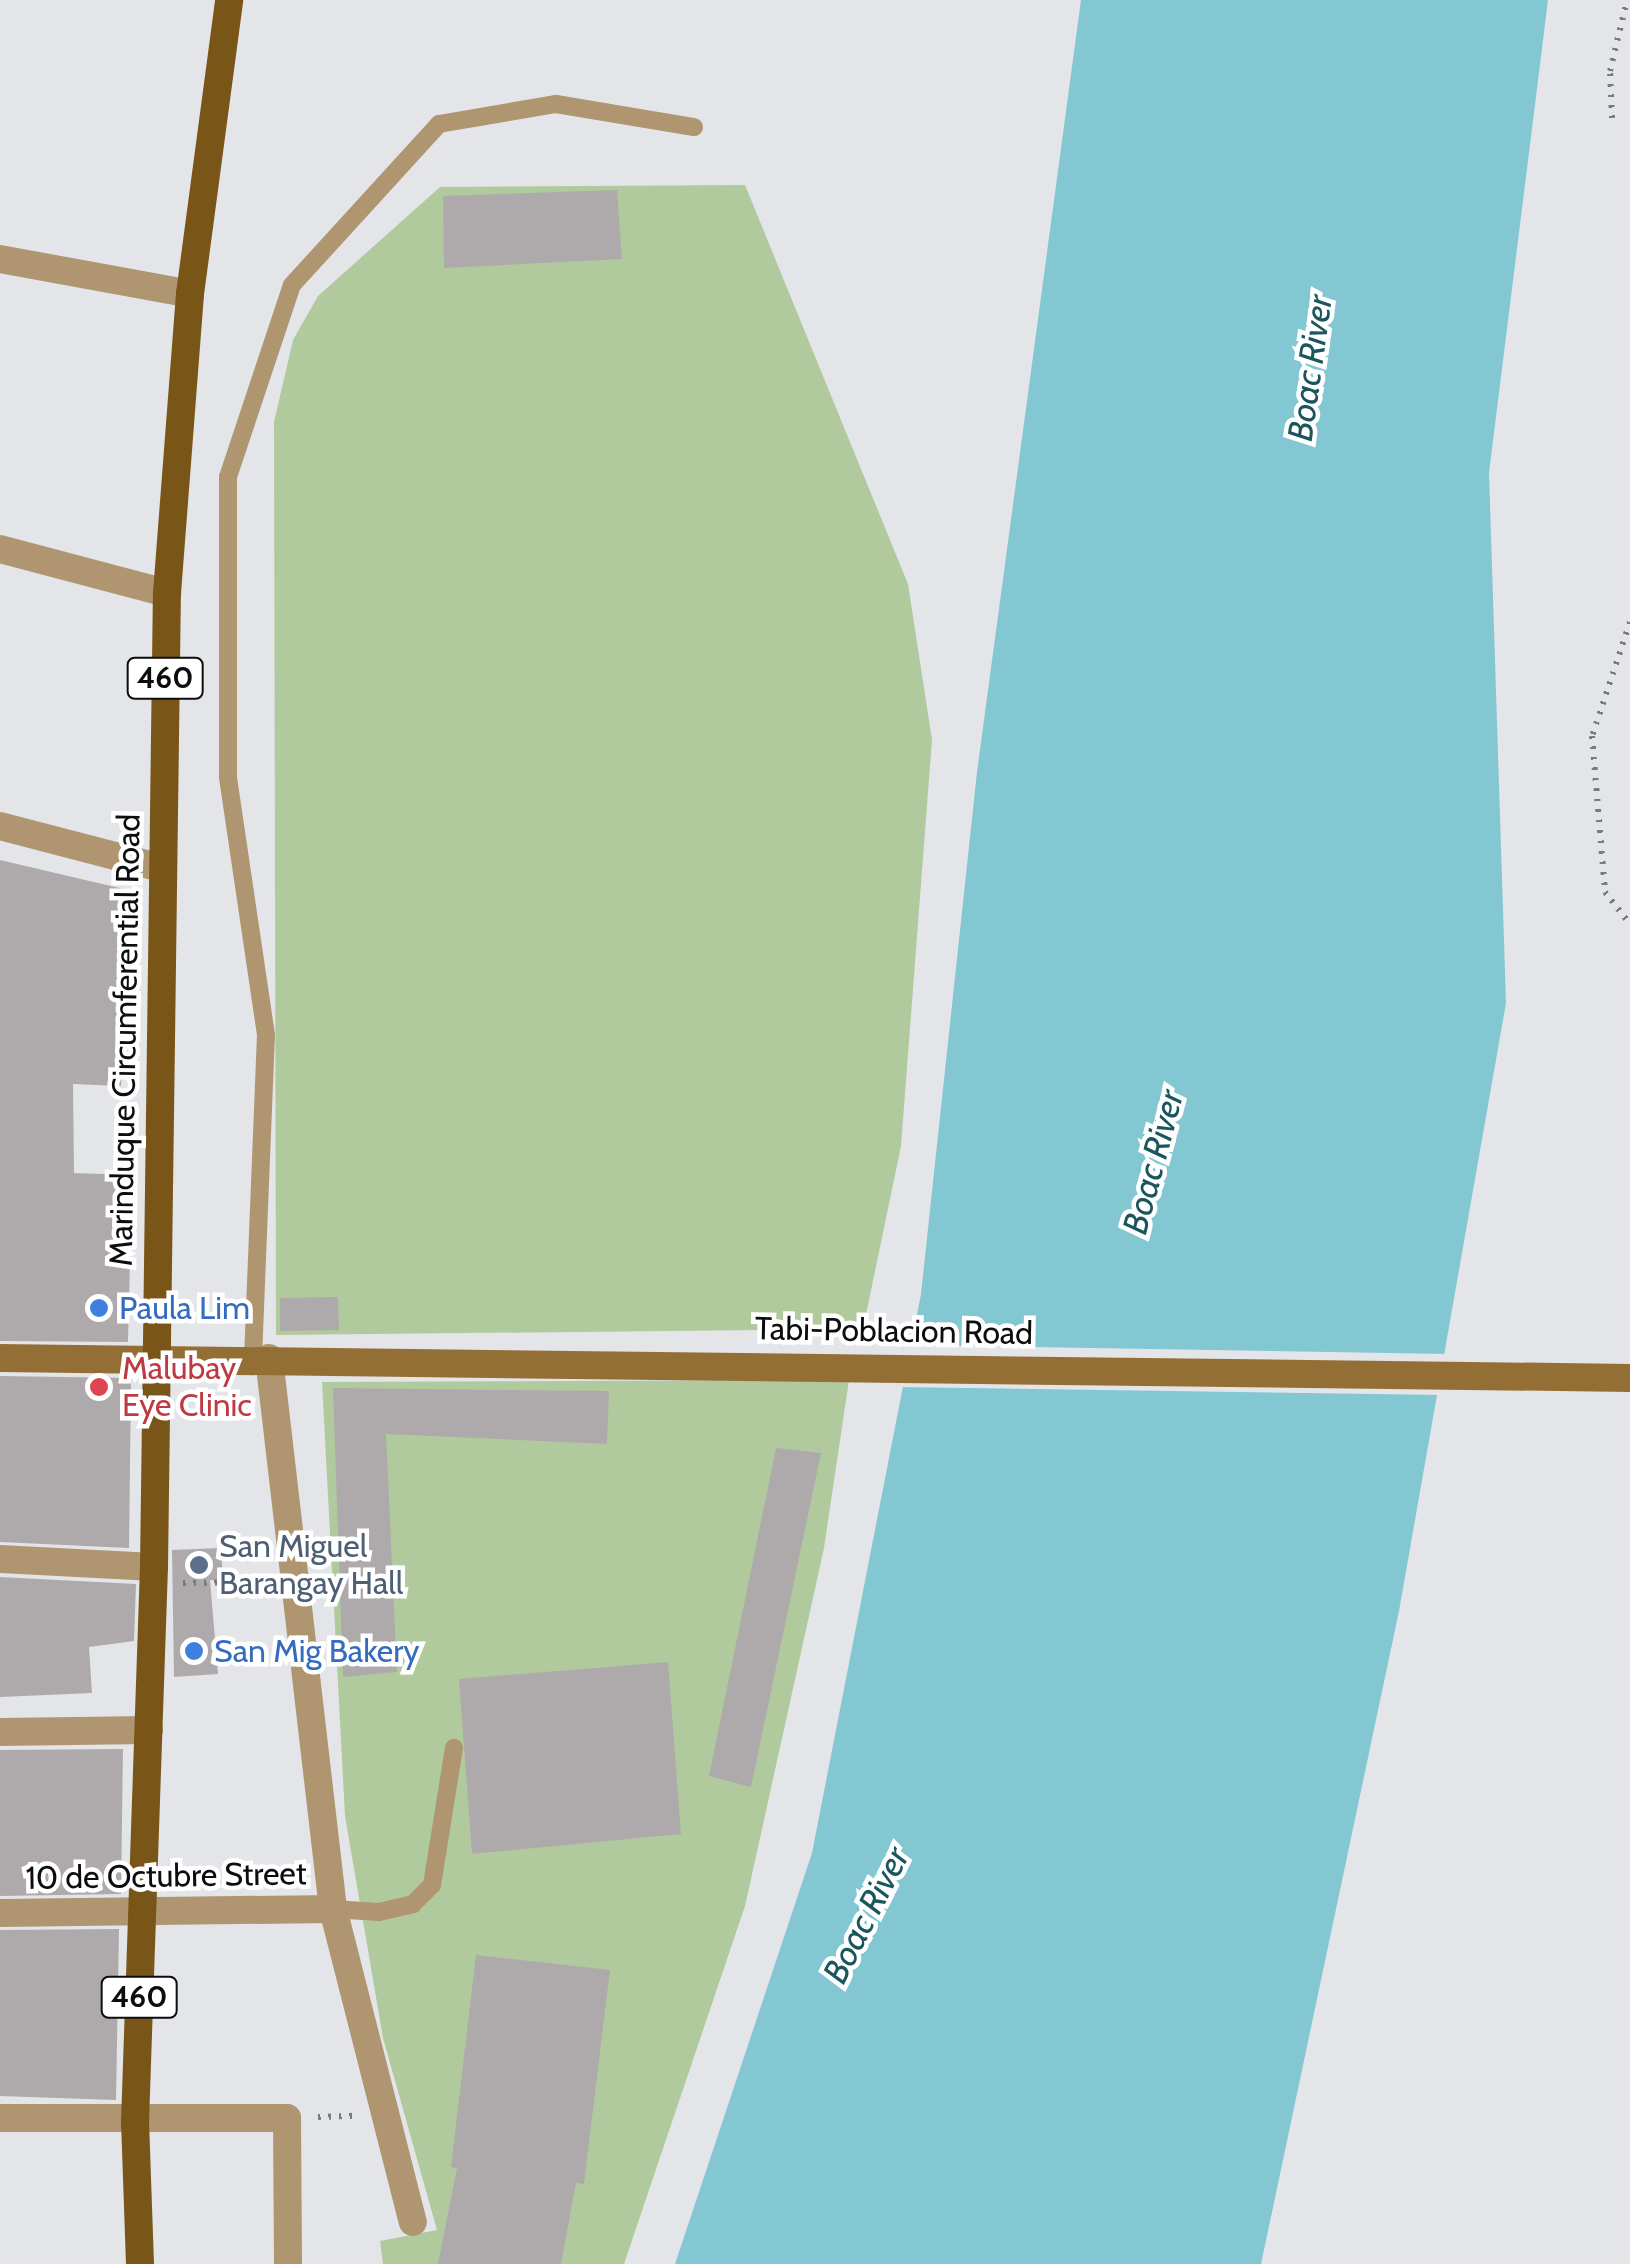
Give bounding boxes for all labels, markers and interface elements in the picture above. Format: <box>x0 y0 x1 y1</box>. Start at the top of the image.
water label: Boac River <box>1279 292 1341 444</box>
road number: 460 <box>125 653 205 703</box>
street label: Marinduque Circumferential Road <box>102 813 148 1267</box>
water label: Boac River <box>1114 1085 1192 1239</box>
place label: Paula Lim <box>119 1289 250 1327</box>
marker: Paula Lim <box>88 1297 110 1319</box>
street label: Tabi-Poblacion Road <box>755 1309 1033 1353</box>
place label: Malubay Eye Clinic <box>122 1350 252 1425</box>
marker: Malubay Eye Clinic <box>86 1374 112 1400</box>
place label: San Miguel Barangay Hall <box>219 1528 403 1603</box>
marker: San Miguel Barangay Hall <box>188 1554 210 1576</box>
place label: San Mig Bakery <box>214 1632 419 1670</box>
marker: San Mig Bakery <box>183 1640 205 1662</box>
water label: Boac River <box>814 1840 918 1990</box>
street label: 10 de Octubre Street <box>25 1854 307 1898</box>
road number: 460 <box>99 1972 179 2022</box>

